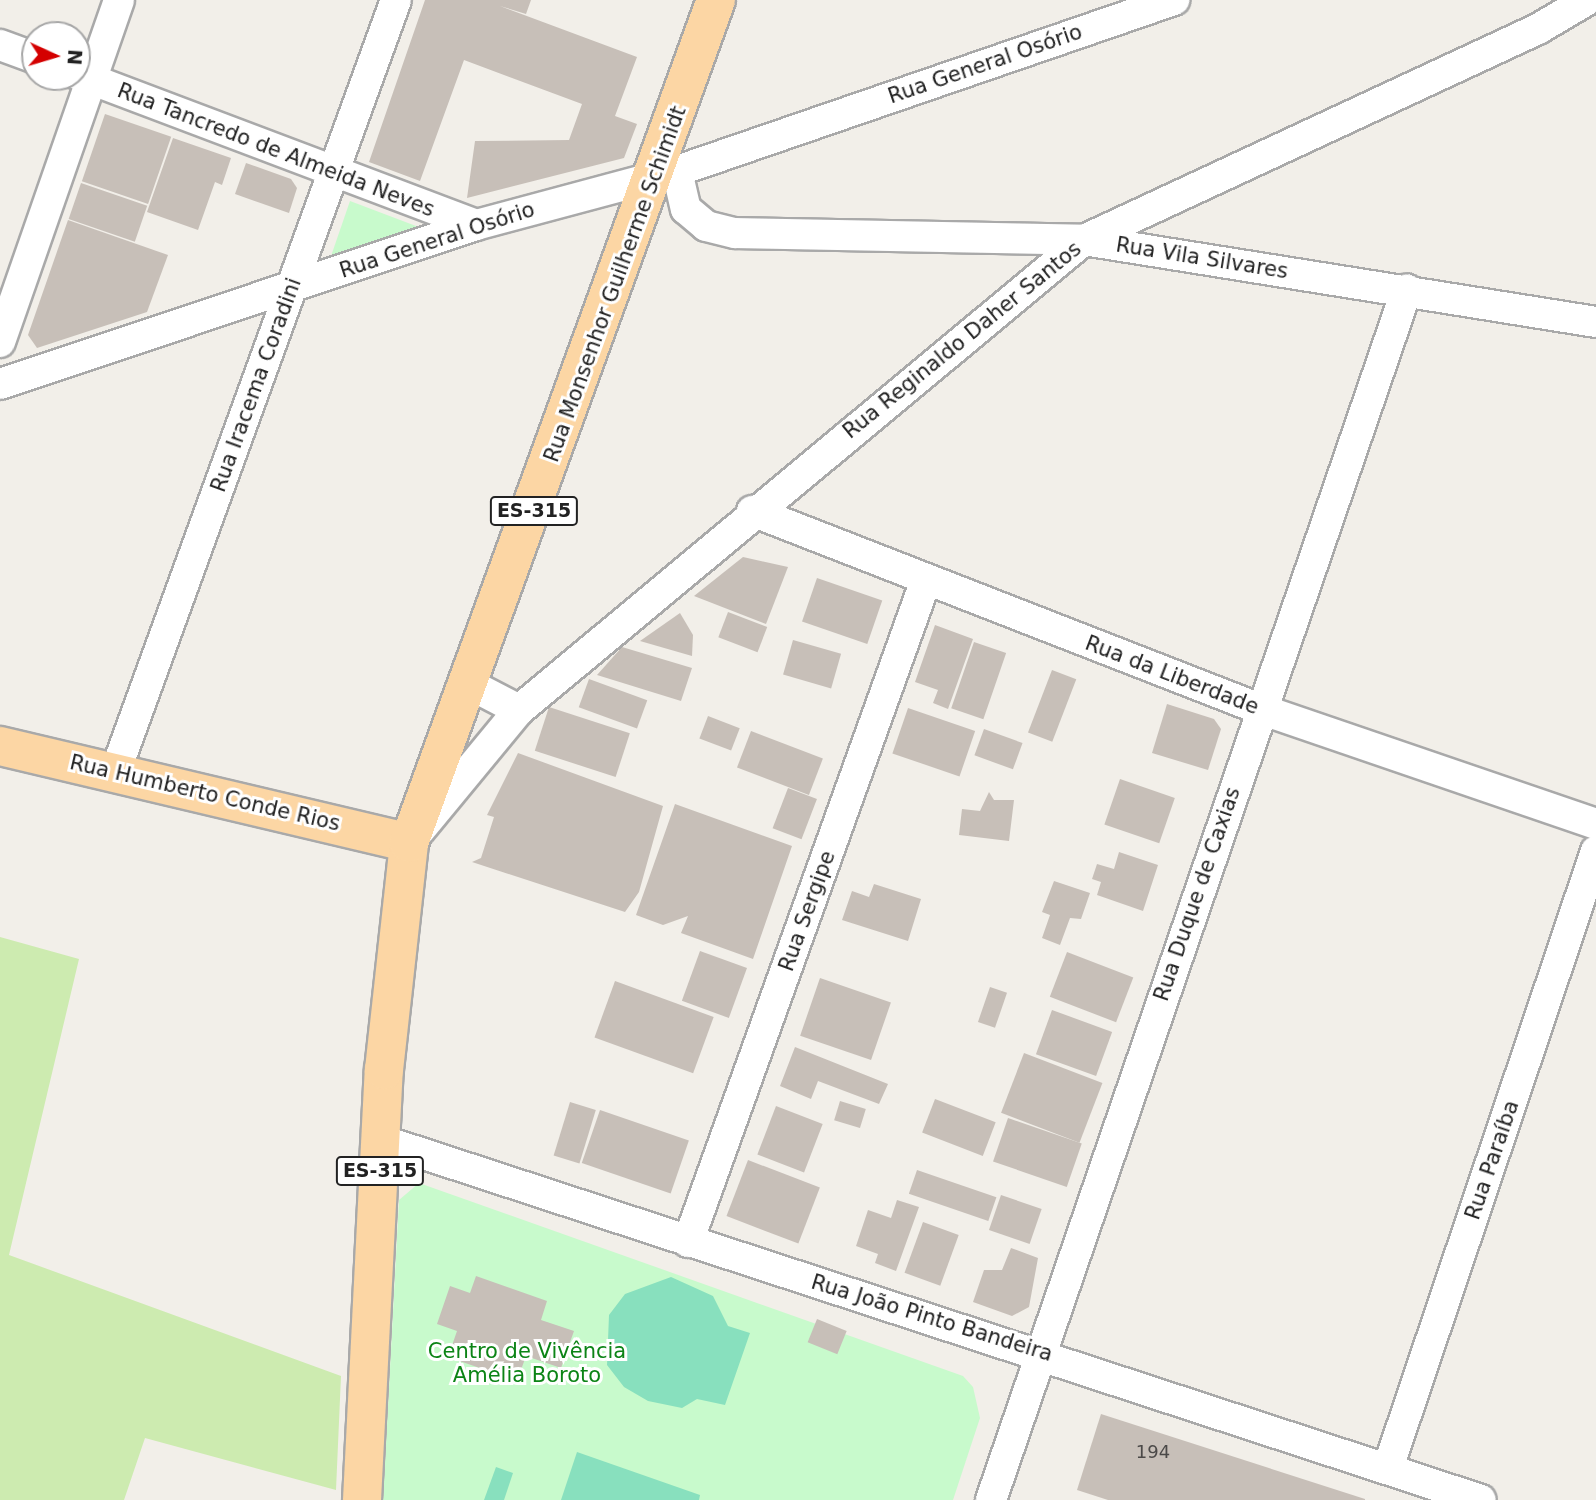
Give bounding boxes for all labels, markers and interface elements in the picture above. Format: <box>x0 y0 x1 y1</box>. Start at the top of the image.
street label: Rua General Osório <box>885 19 1085 109</box>
north arrow <box>21 21 91 91</box>
text: N <box>63 49 86 66</box>
street label: Rua Tancredo de Almeida Neves <box>114 78 438 222</box>
street label: Rua Monsenhor Guilherme Schimidt <box>539 103 691 465</box>
street label: Rua General Osório <box>336 197 538 283</box>
street label: Rua Vila Silvares <box>1114 232 1290 284</box>
street label: Rua Reginaldo Daher Santos <box>838 236 1086 444</box>
street label: Rua Iracema Coradini <box>206 275 306 495</box>
road number: ES-315 <box>489 496 580 526</box>
street label: Rua da Liberdade <box>1082 630 1262 720</box>
street label: Rua Humberto Conde Rios <box>67 750 343 836</box>
street label: Rua Duque de Caxias <box>1149 784 1245 1004</box>
street label: Rua Sergipe <box>774 847 840 975</box>
street label: Rua Paraíba <box>1460 1097 1524 1223</box>
road number: ES-315 <box>334 1156 426 1186</box>
street label: Rua João Pinto Bandeira <box>808 1269 1056 1367</box>
park label: Centro de Vivência Amélia Boroto <box>428 1338 626 1388</box>
house number: 194 <box>1136 1441 1170 1463</box>

